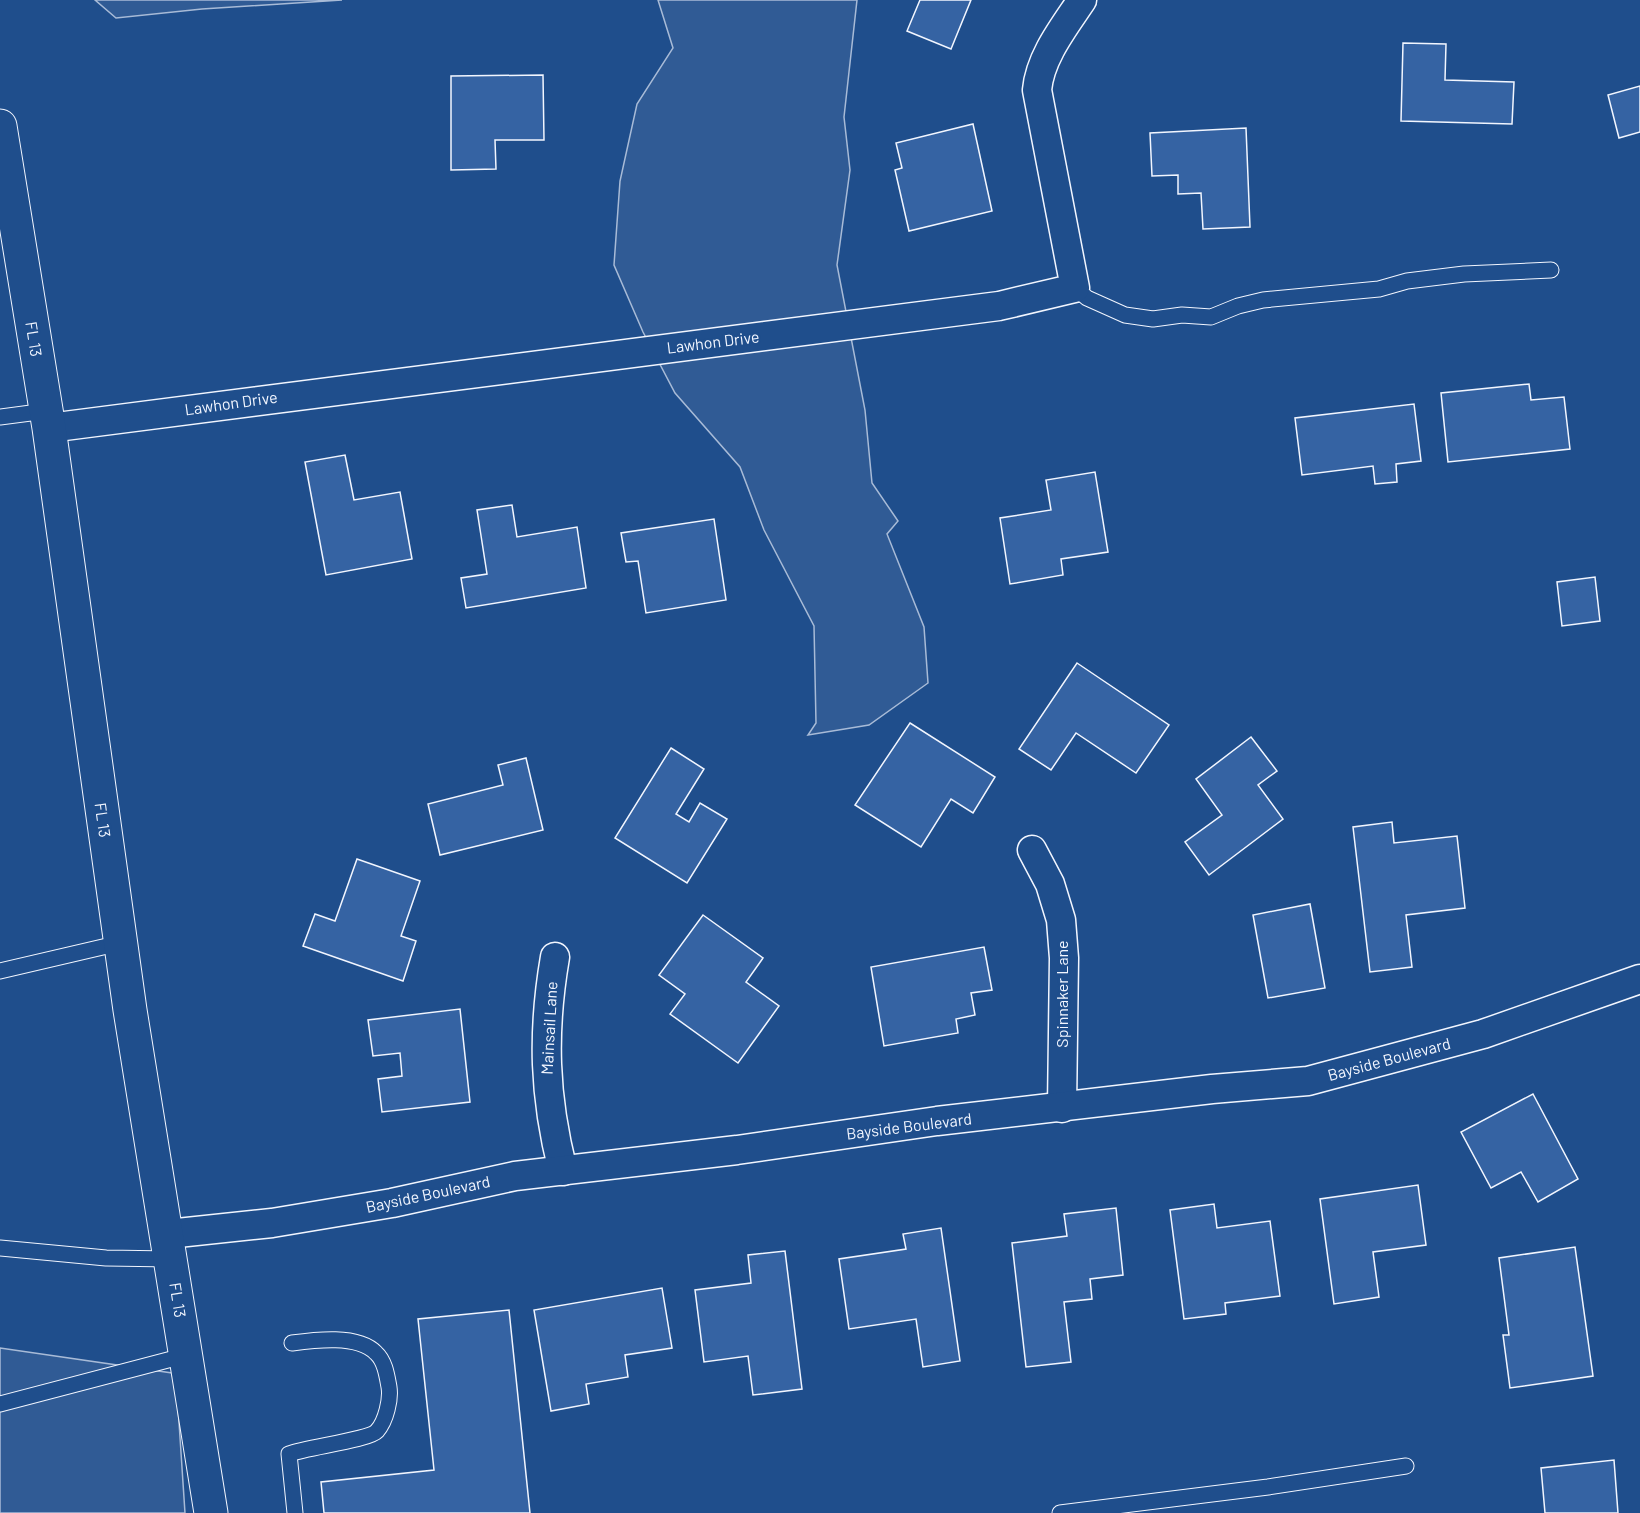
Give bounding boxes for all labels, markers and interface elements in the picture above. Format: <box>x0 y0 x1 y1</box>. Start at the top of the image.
street label: FL 13 <box>22 320 47 358</box>
street label: Lawhon Drive <box>665 326 760 357</box>
street label: Lawhon Drive <box>183 387 279 418</box>
street label: FL 13 <box>92 801 115 839</box>
street label: Spinnaker Lane <box>1052 940 1071 1048</box>
street label: Mainsail Lane <box>537 981 560 1075</box>
street label: Bayside Boulevard <box>1325 1033 1452 1084</box>
street label: Bayside Boulevard <box>845 1108 973 1143</box>
street label: Bayside Boulevard <box>364 1171 492 1216</box>
street label: FL 13 <box>166 1281 191 1319</box>

